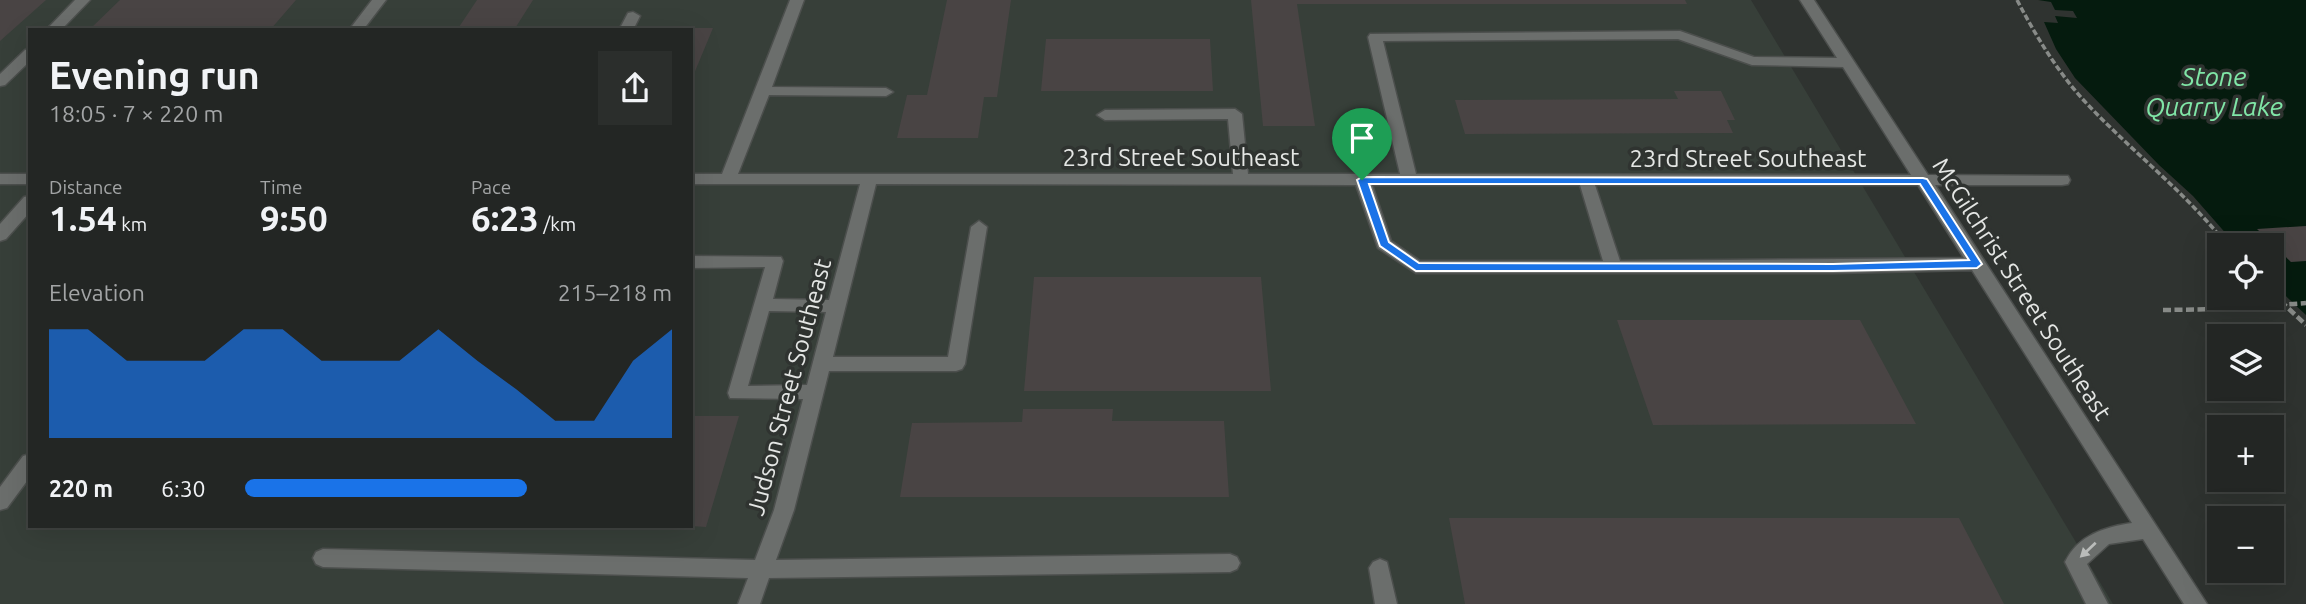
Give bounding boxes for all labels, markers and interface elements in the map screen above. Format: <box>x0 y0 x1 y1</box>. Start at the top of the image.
button: share <box>598 51 672 125</box>
text: Evening run <box>49 54 260 96</box>
water label: Stone Quarry Lake <box>2145 62 2283 122</box>
text: 18:05 · 7 × 220 m <box>49 101 223 126</box>
pin <box>1332 108 1392 180</box>
icon: arrive <box>1343 119 1381 157</box>
street label: 23rd Street Southeast <box>1062 144 1300 171</box>
street label: 23rd Street Southeast <box>1629 145 1867 172</box>
street label: McGilchrist Street Southeast <box>1927 153 2117 425</box>
text: Distance <box>49 176 123 198</box>
text: Time <box>260 176 302 198</box>
text: Pace <box>471 176 511 198</box>
text: 1.54 <box>49 198 117 238</box>
text: 9:50 <box>260 198 328 238</box>
text: 6:23 <box>471 198 539 238</box>
text: km <box>117 213 147 235</box>
text: /km <box>539 213 576 235</box>
map controls <box>2207 233 2284 583</box>
button: locate <box>2207 233 2284 310</box>
street label: Judson Street Southeast <box>742 255 836 518</box>
text: Elevation <box>49 280 145 305</box>
text: 215–218 m <box>558 280 672 305</box>
button: layers <box>2207 324 2284 401</box>
button: + <box>2207 415 2284 492</box>
text: 220 m <box>49 476 113 501</box>
text: 6:30 <box>161 476 206 501</box>
button: − <box>2207 506 2284 583</box>
one-way arrow <box>2079 542 2097 558</box>

